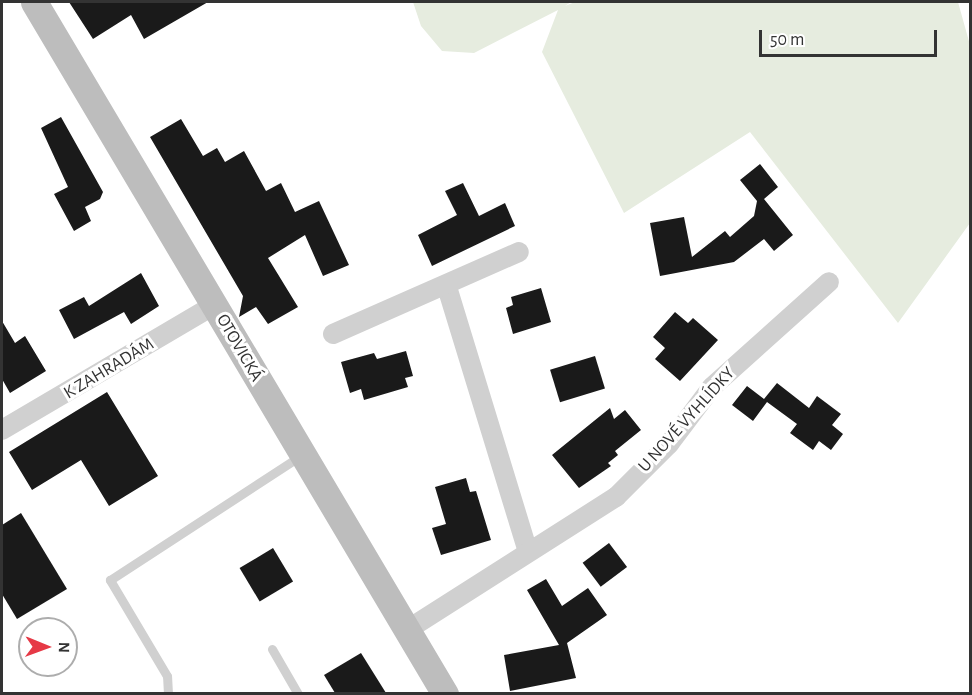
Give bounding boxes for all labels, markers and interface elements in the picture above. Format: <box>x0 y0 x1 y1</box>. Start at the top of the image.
scale bar <box>762 18 940 56</box>
text: 50 m <box>770 31 804 49</box>
street label: OTOVICKÁ <box>211 310 267 386</box>
street label: K ZAHRADÁM <box>60 334 158 404</box>
street label: U NOVÉ VYHLÍDKY <box>634 363 740 477</box>
north arrow <box>18 617 78 677</box>
text: N <box>56 642 72 653</box>

